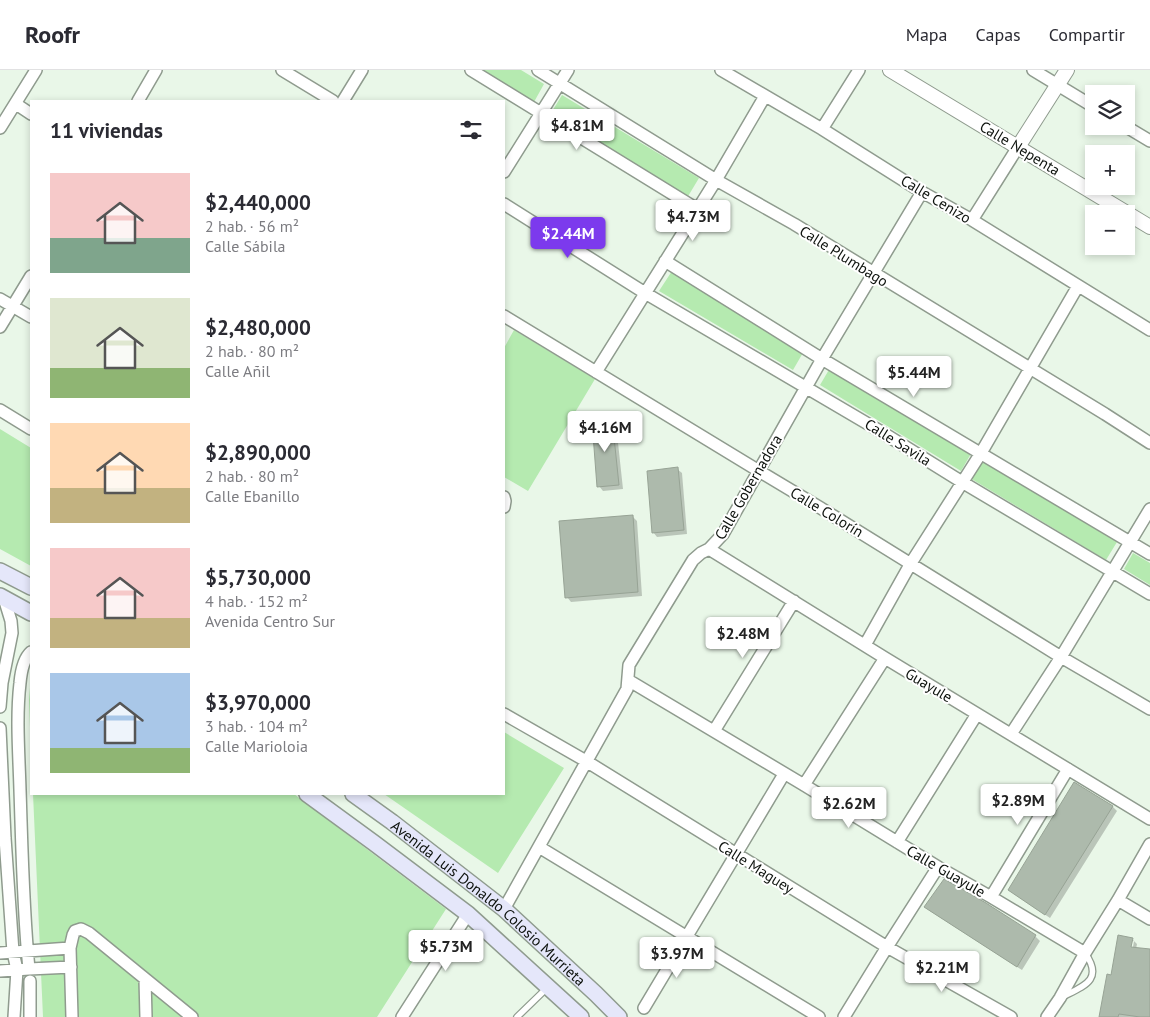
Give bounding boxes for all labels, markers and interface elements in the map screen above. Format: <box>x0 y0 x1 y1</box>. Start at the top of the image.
text: Roofr <box>25 19 80 50</box>
text: Mapa <box>906 23 948 46</box>
text: Capas <box>976 23 1021 46</box>
text: Compartir <box>1049 23 1125 46</box>
map controls <box>1085 85 1135 255</box>
button: layers <box>1085 85 1135 135</box>
pin: $4.81M <box>536 108 618 151</box>
text: $4.81M <box>550 115 604 135</box>
icon: filters <box>457 116 485 144</box>
text: 11 viviendas <box>50 117 163 144</box>
street label: Calle Nepenta <box>976 117 1064 179</box>
button: + <box>1085 145 1135 195</box>
street label: Calle Cenizo <box>897 171 975 227</box>
text: $2,440,000 <box>205 189 311 216</box>
icon: home <box>90 193 150 253</box>
pin: $4.73M <box>652 200 734 242</box>
button: − <box>1085 205 1135 255</box>
text: $4.73M <box>666 206 720 226</box>
text: 2 hab. · 56 m² <box>205 216 299 236</box>
pin: $2.44M <box>527 216 609 259</box>
street label: Calle Plumbago <box>796 221 892 291</box>
text: $2.44M <box>541 223 595 243</box>
text: Calle Sábila <box>205 236 286 256</box>
text: $2,480,000 <box>205 314 311 341</box>
icon: home <box>90 318 150 378</box>
text: 2 hab. · 80 m² <box>205 341 299 361</box>
pin: $5.44M <box>873 356 955 398</box>
text: Calle Añil <box>205 361 270 381</box>
text: $5.44M <box>887 362 941 382</box>
pin: $4.16M <box>564 410 646 453</box>
street label: Calle Savila <box>861 414 935 470</box>
text: $4.16M <box>578 417 632 437</box>
street label: Calle Gobernadora <box>710 431 786 543</box>
text: $2,890,000 <box>205 439 311 466</box>
icon: home <box>90 443 150 503</box>
text: 2 hab. · 80 m² <box>205 466 299 486</box>
street label: Calle Colorín <box>787 483 867 541</box>
text: Calle Ebanillo <box>205 486 300 506</box>
text: $5,730,000 <box>205 564 311 591</box>
icon: home <box>90 568 150 628</box>
text: 4 hab. · 152 m² <box>205 591 308 611</box>
text: Avenida Centro Sur <box>205 611 335 631</box>
pin: $2.48M <box>702 616 784 659</box>
text: $2.48M <box>716 623 770 643</box>
street label: Guayule <box>902 664 956 706</box>
text: $3,970,000 <box>205 689 311 716</box>
icon: home <box>90 693 150 753</box>
text: 3 hab. · 104 m² <box>205 716 308 736</box>
text: Calle Marioloia <box>205 736 308 756</box>
pin: $2.89M <box>977 784 1059 826</box>
pin: $2.62M <box>808 786 890 829</box>
text: $2.89M <box>991 790 1045 810</box>
text: $2.62M <box>822 793 876 813</box>
street label: Avenida Luis Donaldo Colosio Murrieta <box>388 816 590 989</box>
street label: Calle Maguey <box>715 836 797 898</box>
street label: Calle Guayule <box>903 841 989 901</box>
pin: $5.73M <box>405 930 487 972</box>
text: $5.73M <box>419 936 473 956</box>
pin: $3.97M <box>636 936 718 979</box>
text: $3.97M <box>650 943 704 963</box>
pin: $2.21M <box>901 950 983 993</box>
text: $2.21M <box>915 957 969 977</box>

